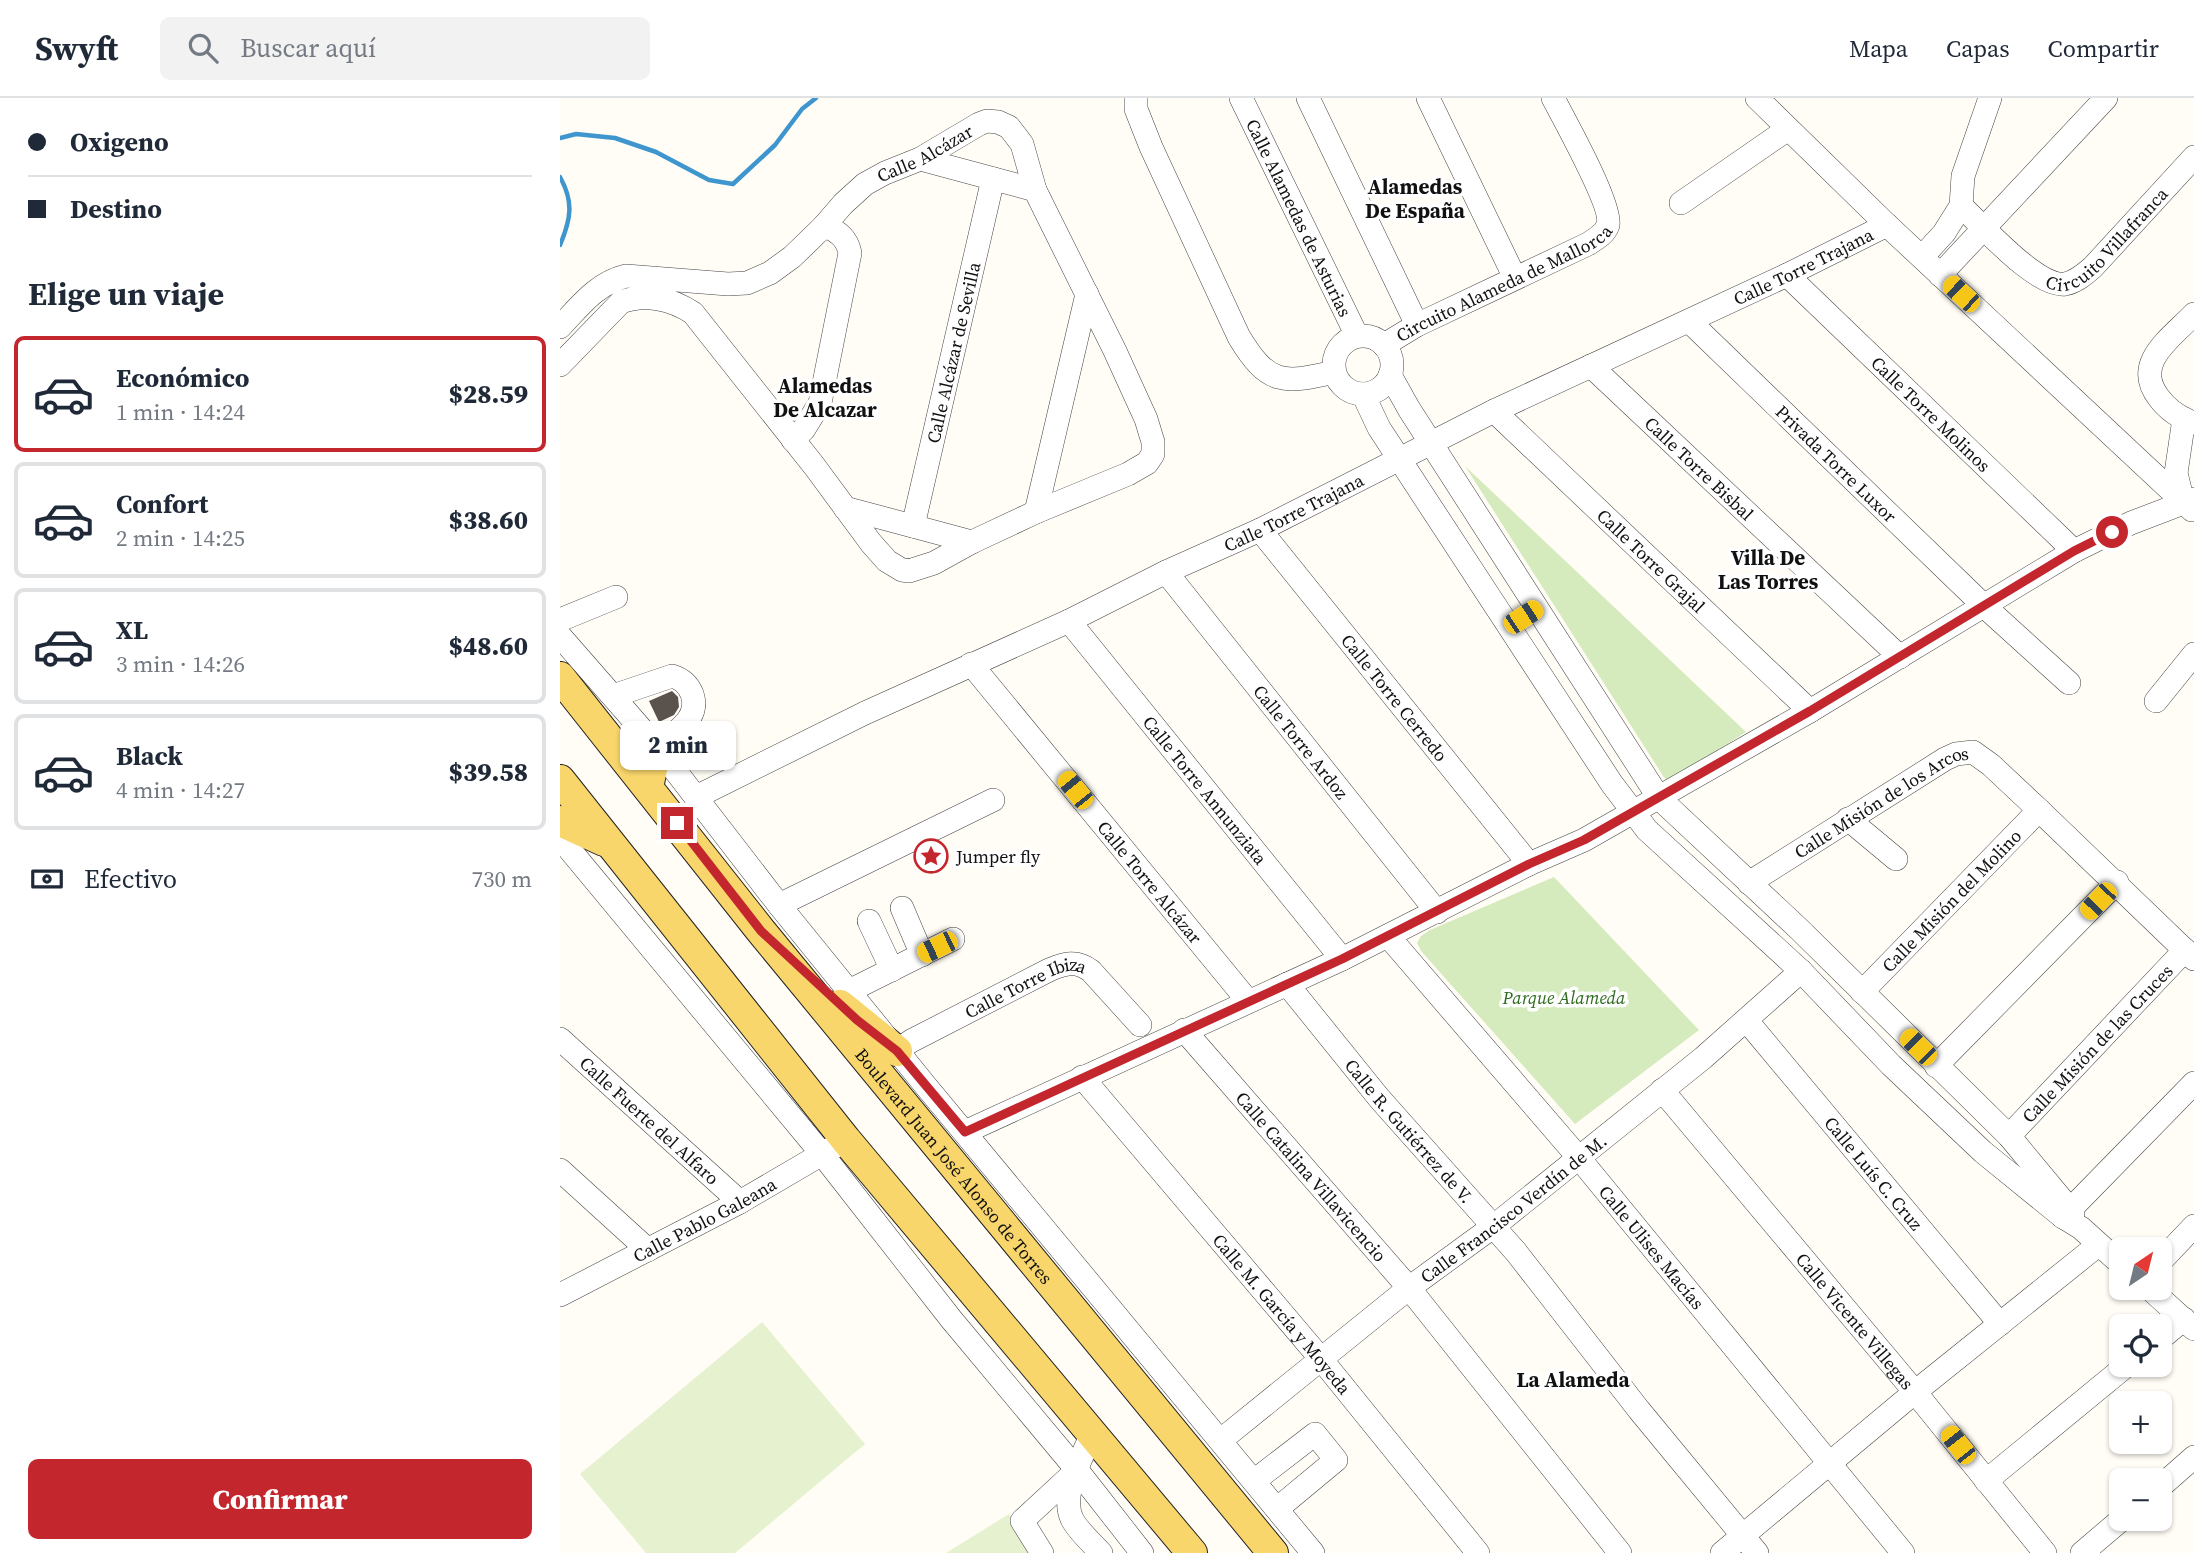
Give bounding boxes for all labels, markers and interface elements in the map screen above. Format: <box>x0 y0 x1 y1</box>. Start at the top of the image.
search box <box>160 17 650 80</box>
text: Swyft <box>35 26 118 71</box>
icon: search <box>184 29 222 67</box>
text: Buscar aquí <box>240 30 376 66</box>
text: Mapa <box>1849 32 1908 65</box>
text: Capas <box>1946 32 2010 65</box>
text: Compartir <box>2048 32 2159 65</box>
street label: Calle Alamedas de Asturias <box>1240 114 1358 321</box>
street label: Calle Alcázar <box>872 118 978 188</box>
text: Oxigeno <box>70 124 169 160</box>
district label: Alamedas De España <box>1365 172 1466 225</box>
street label: Circuito Villafranca <box>2043 181 2174 297</box>
text: Destino <box>70 191 162 227</box>
street label: Circuito Alameda de Mallorca <box>1391 219 1618 348</box>
street label: Calle Torre Trajana <box>1729 221 1878 311</box>
street label: Calle Alcázar de Sevilla <box>920 259 986 446</box>
text: Elige un viaje <box>28 272 224 316</box>
car <box>1939 272 1984 316</box>
street label: Calle Torre Molinos <box>1866 350 1997 477</box>
text: Económico <box>116 360 249 396</box>
icon: car <box>32 363 95 426</box>
district label: Alamedas De Alcazar <box>773 371 877 424</box>
text: $28.59 <box>449 376 528 412</box>
text: 1 min · 14:24 <box>116 396 245 428</box>
street label: Privada Torre Luxor <box>1770 399 1903 528</box>
street label: Calle Torre Bisbal <box>1639 411 1760 526</box>
street label: Calle Torre Trajana <box>1220 467 1368 557</box>
text: Confort <box>116 486 208 522</box>
icon: car <box>32 489 95 552</box>
text: $38.60 <box>449 502 528 538</box>
street label: Calle Torre Grajal <box>1592 503 1711 618</box>
route start <box>2096 516 2128 548</box>
text: 2 min · 14:25 <box>116 522 245 554</box>
district label: Villa De Las Torres <box>1718 543 1819 596</box>
car <box>1500 597 1547 637</box>
text: XL <box>116 612 148 648</box>
icon: car <box>32 615 95 678</box>
text: $48.60 <box>449 628 528 664</box>
street label: Calle Torre Cerredo <box>1336 628 1454 767</box>
text: 3 min · 14:26 <box>116 648 245 680</box>
street label: Calle Torre Ardoz <box>1248 679 1355 804</box>
street label: Calle Torre Annunziata <box>1137 710 1274 870</box>
callout: 2 min <box>619 722 735 770</box>
text: 2 min <box>648 729 708 761</box>
text: Black <box>116 738 183 774</box>
street label: Calle Misión de los Arcos <box>1789 740 1970 864</box>
icon: car <box>32 741 95 804</box>
text: $39.58 <box>449 754 528 790</box>
car <box>1054 767 1097 813</box>
text: 4 min · 14:27 <box>116 774 245 806</box>
route end <box>661 807 693 839</box>
street label: Calle Torre Alcázar <box>1092 815 1208 949</box>
street label: Calle Misión del Molino <box>1876 823 2027 977</box>
place icon: Jumper fly <box>912 837 950 875</box>
place label: Jumper fly <box>955 844 1041 869</box>
icon: cash <box>28 860 66 898</box>
text: Efectivo <box>84 861 177 897</box>
text: 730 m <box>471 863 532 895</box>
car <box>2076 879 2121 923</box>
car <box>914 928 961 966</box>
street label: Calle Torre Ibiza <box>960 951 1091 1024</box>
street label: Calle Misión de las Cruces <box>2016 958 2178 1128</box>
park label: Parque Alameda <box>1502 985 1626 1010</box>
car <box>1896 1025 1941 1069</box>
street label: Boulevard Juan José Alonso de Torres <box>850 1042 1059 1289</box>
street label: Calle Fuerte del Alfaro <box>574 1050 725 1190</box>
street label: Calle R. Gutiérrez de V. <box>1339 1053 1479 1208</box>
street label: Calle Catalina Villavicencio <box>1230 1086 1393 1267</box>
street label: Calle Luís C. Cruz <box>1819 1111 1929 1235</box>
street label: Calle Francisco Verdín de M. <box>1415 1128 1612 1289</box>
street label: Calle Pablo Galeana <box>628 1171 782 1268</box>
street label: Calle Ulises Macías <box>1594 1180 1711 1315</box>
street label: Calle M. García y Moyeda <box>1207 1228 1358 1400</box>
north arrow <box>2109 1237 2172 1300</box>
map controls <box>2109 1237 2172 1531</box>
street label: Calle Vicente Villegas <box>1791 1247 1920 1395</box>
button: locate <box>2109 1314 2172 1377</box>
district label: La Alameda <box>1516 1365 1630 1394</box>
button: + <box>2109 1391 2172 1454</box>
car <box>1937 1422 1980 1468</box>
button: Confirmar <box>28 1459 532 1539</box>
button: − <box>2109 1468 2172 1531</box>

